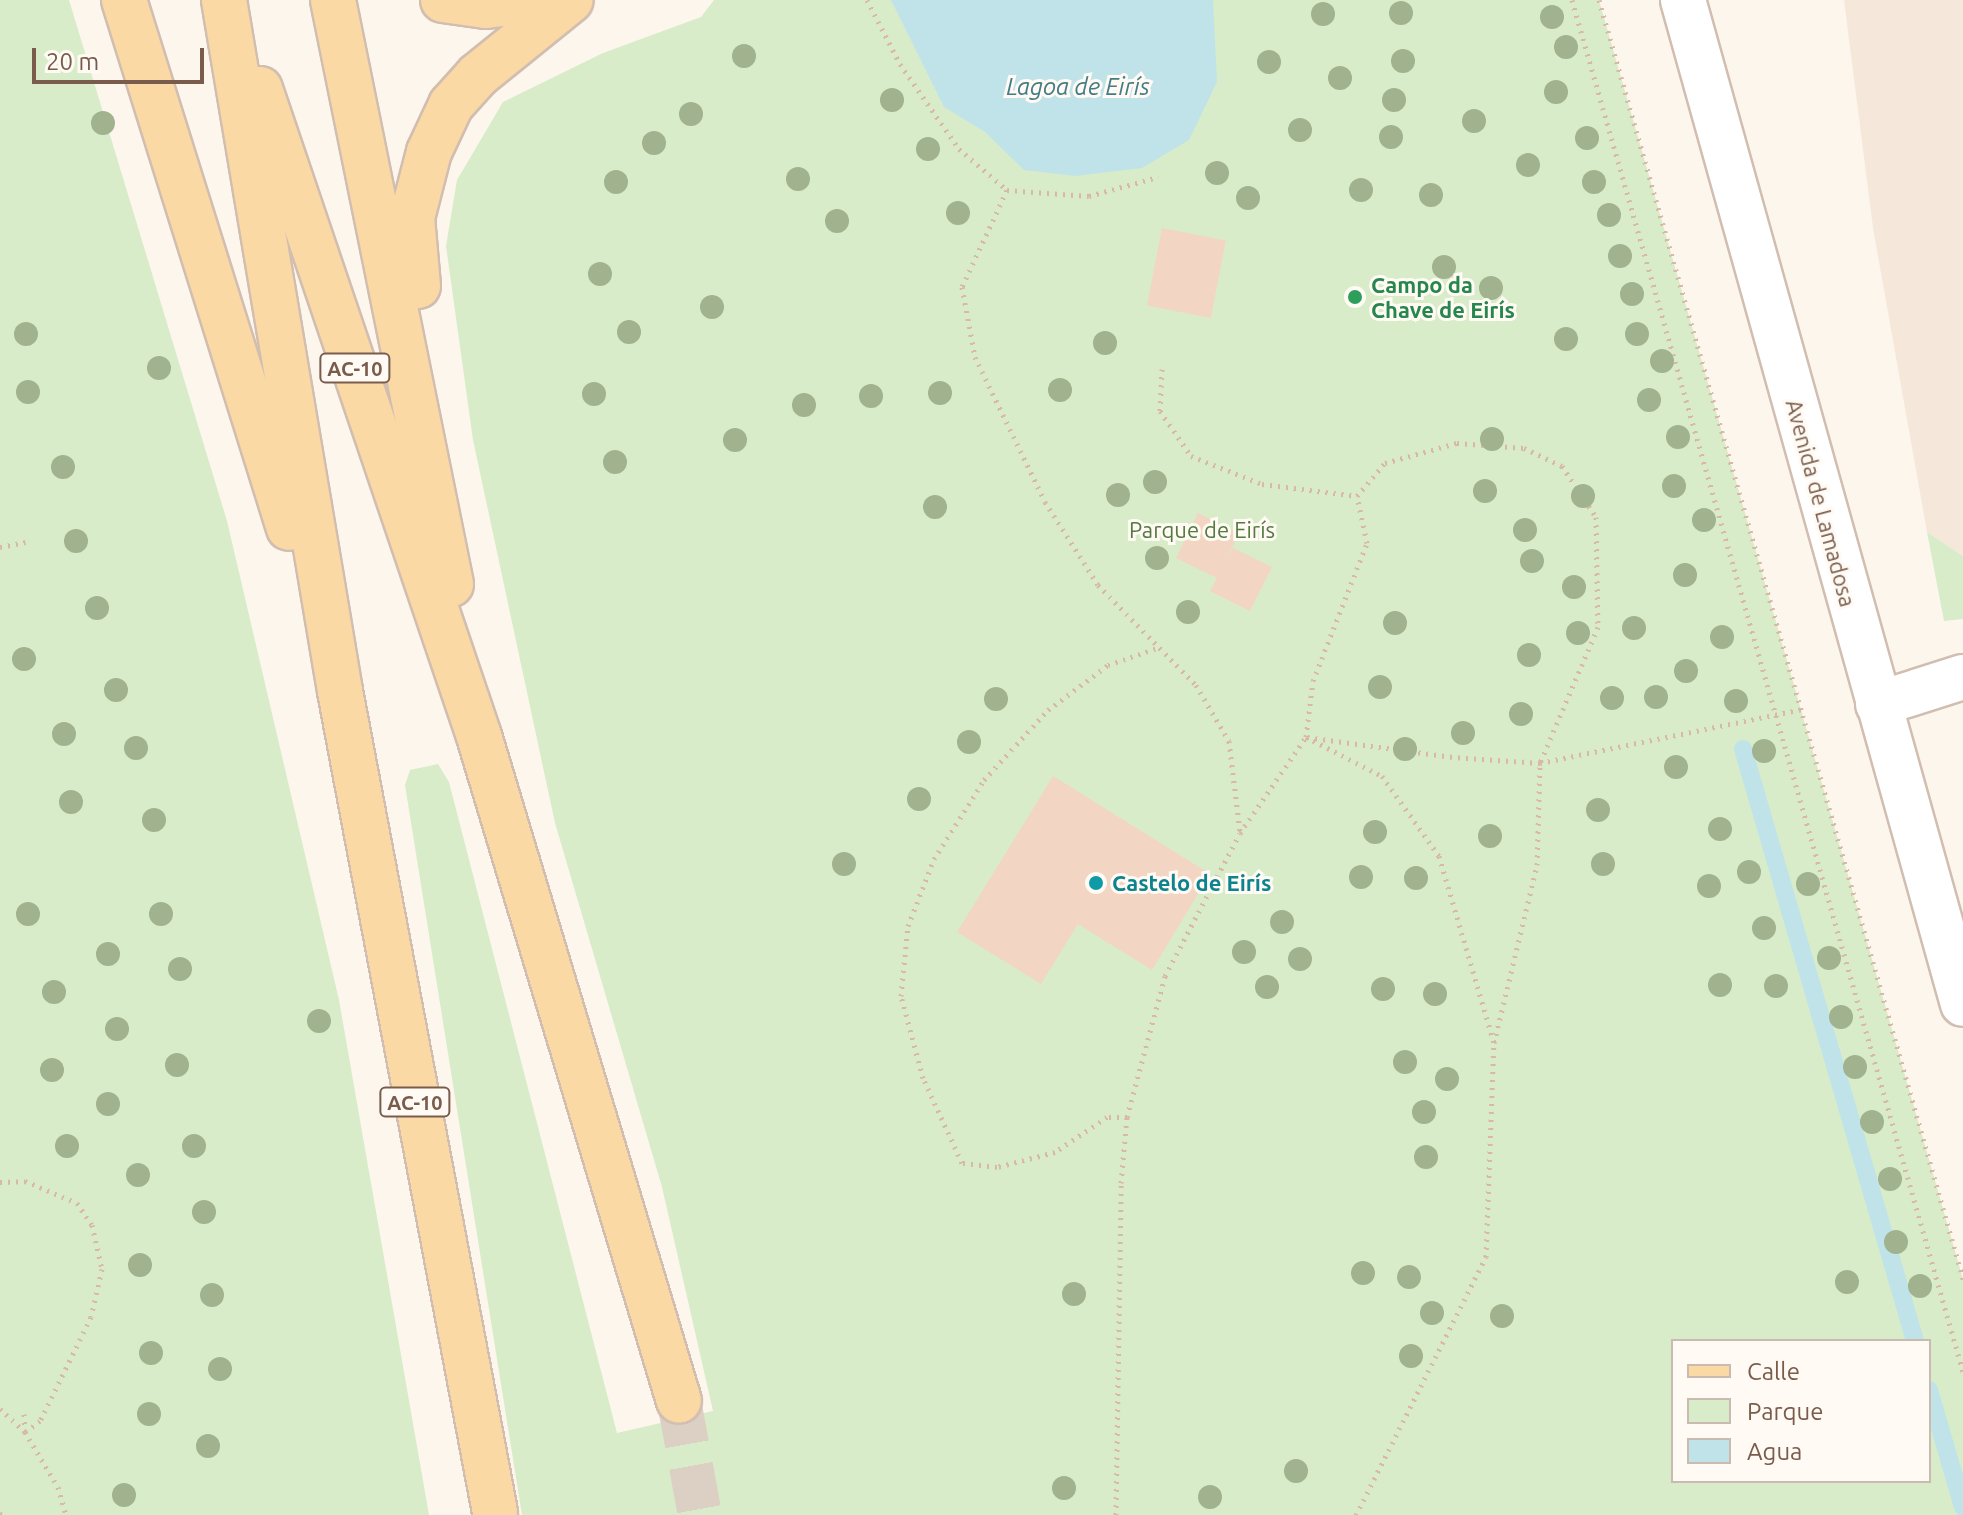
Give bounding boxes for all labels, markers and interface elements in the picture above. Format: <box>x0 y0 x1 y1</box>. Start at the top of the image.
scale bar <box>36 32 208 82</box>
text: 20 m <box>46 48 99 75</box>
water label: Lagoa de Eirís <box>1006 73 1150 101</box>
place label: Campo da Chave de Eirís <box>1371 271 1515 322</box>
marker: Campo da Chave de Eirís <box>1346 288 1364 306</box>
road number: AC-10 <box>319 352 391 384</box>
street label: Avenida de Lamadosa <box>1781 396 1861 610</box>
park label: Parque de Eirís <box>1129 517 1275 543</box>
place label: Castelo de Eirís <box>1112 870 1271 896</box>
marker: Castelo de Eirís <box>1087 874 1105 892</box>
road number: AC-10 <box>379 1086 451 1118</box>
legend <box>1671 1339 1931 1483</box>
text: Calle <box>1747 1358 1800 1385</box>
text: Parque <box>1747 1398 1824 1425</box>
text: Agua <box>1747 1438 1802 1465</box>

